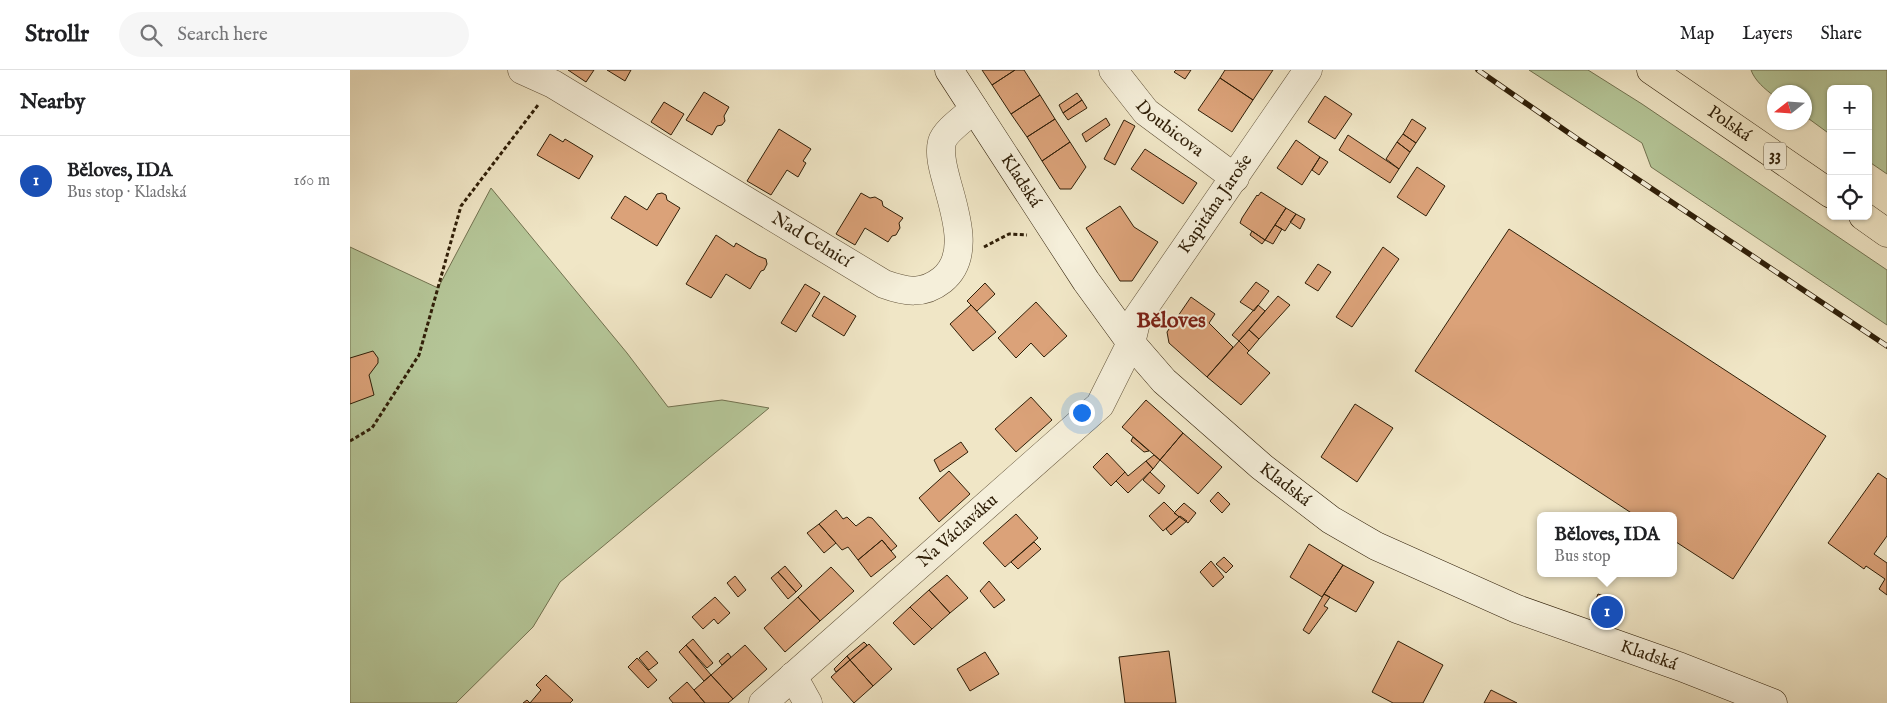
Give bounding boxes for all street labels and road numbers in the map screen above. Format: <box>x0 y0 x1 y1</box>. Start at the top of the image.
street label: Doubicova <box>1130 96 1208 162</box>
street label: Polská <box>1703 101 1756 147</box>
road number: 33 <box>1764 142 1786 170</box>
street label: Kladská <box>995 150 1047 212</box>
street label: Kapitána Jaroše <box>1173 150 1258 258</box>
street label: Nad Celnicí <box>767 207 857 274</box>
street label: Kladská <box>1255 458 1316 512</box>
street label: Na Václaváku <box>913 489 1003 573</box>
street label: Kladská <box>1617 635 1681 676</box>

